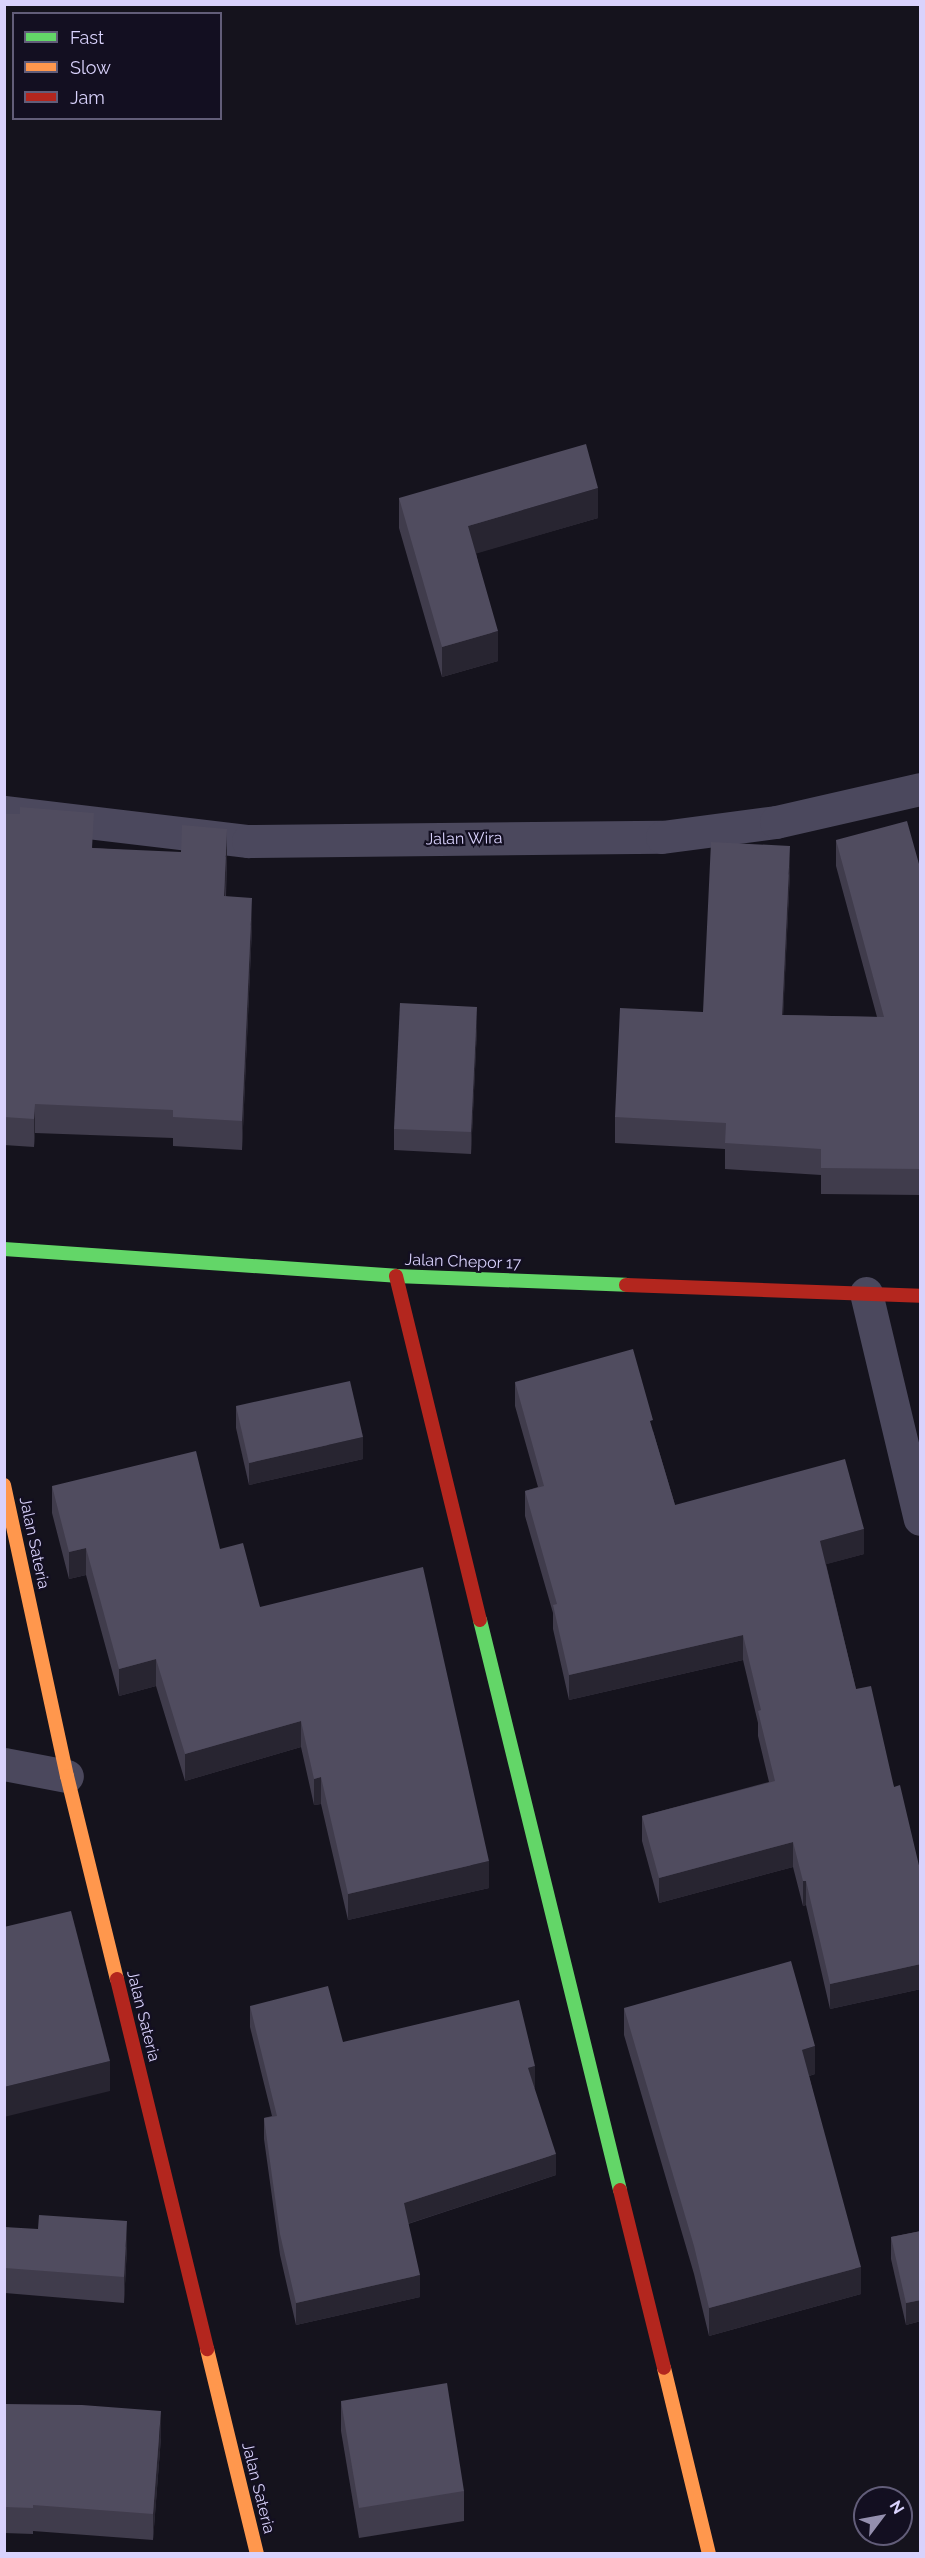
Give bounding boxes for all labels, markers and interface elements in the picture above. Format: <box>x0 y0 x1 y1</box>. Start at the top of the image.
legend <box>12 12 222 120</box>
text: Fast <box>70 27 104 48</box>
text: Slow <box>70 57 111 78</box>
text: Jam <box>70 87 105 108</box>
street label: Jalan Wira <box>425 829 503 849</box>
street label: Jalan Chepor 17 <box>404 1250 522 1274</box>
street label: Jalan Sateria <box>15 1495 53 1591</box>
street label: Jalan Sateria <box>122 1968 164 2064</box>
street label: Jalan Sateria <box>237 2440 279 2536</box>
north arrow <box>853 2486 913 2546</box>
text: N <box>886 2497 908 2517</box>

